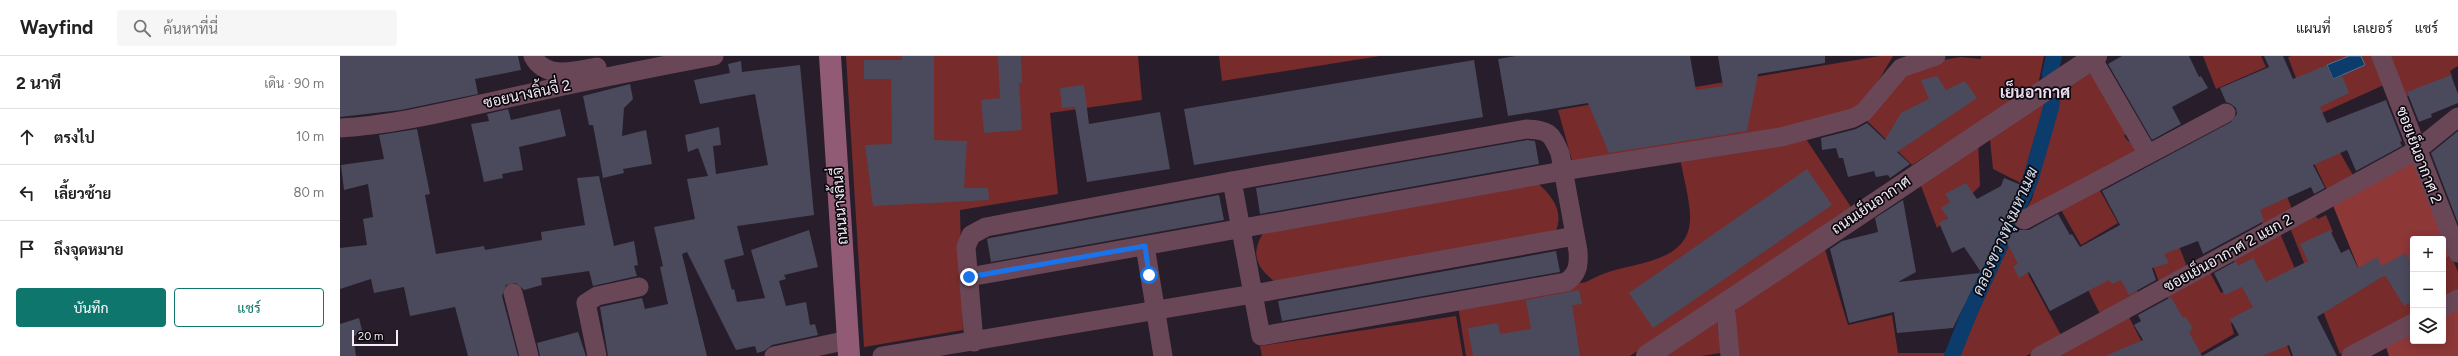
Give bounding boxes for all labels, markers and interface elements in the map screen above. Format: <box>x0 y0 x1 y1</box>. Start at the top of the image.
search box <box>117 10 397 46</box>
text: Wayfind <box>20 16 93 39</box>
icon: search <box>131 17 153 39</box>
text: ค้นหาที่นี่ <box>163 20 218 38</box>
text: แผนที่ <box>2296 20 2331 37</box>
text: เลเยอร์ <box>2353 20 2393 37</box>
text: แชร์ <box>2415 20 2438 37</box>
street label: ซอยนางลิ้นจี่ 2 <box>480 70 572 112</box>
text: 2 นาที <box>16 73 61 93</box>
text: เดิน · 90 m <box>264 76 324 91</box>
district label: เย็นอากาศ <box>2000 79 2070 102</box>
street label: ซอยเย็นอากาศ 2 <box>2392 103 2448 206</box>
icon: ahead <box>16 126 38 148</box>
text: ตรงไป <box>54 129 95 147</box>
text: 10 m <box>296 129 324 144</box>
water label: คลองขวางทุ่งมหาเมฆ <box>1967 163 2044 299</box>
street label: ถนนนางลิ้นจี่ <box>822 166 852 246</box>
street label: ถนนเย็นอากาศ <box>1827 170 1914 238</box>
icon: left <box>16 182 38 204</box>
text: เลี้ยวซ้าย <box>54 185 111 203</box>
text: 80 m <box>293 185 324 200</box>
street label: ซอยเย็นอากาศ 2 แยก 2 <box>2160 208 2295 296</box>
map controls <box>2410 236 2446 344</box>
button: + <box>2410 236 2446 272</box>
icon: arrive <box>16 238 38 260</box>
text: ถึงจุดหมาย <box>54 241 124 259</box>
route start <box>1140 266 1158 284</box>
route end <box>960 268 978 286</box>
button: − <box>2410 272 2446 308</box>
button: บันทึก <box>16 288 166 327</box>
button: แชร์ <box>174 288 324 327</box>
button: layers <box>2410 308 2446 344</box>
scale bar <box>352 328 398 347</box>
text: 20 m <box>358 330 383 343</box>

